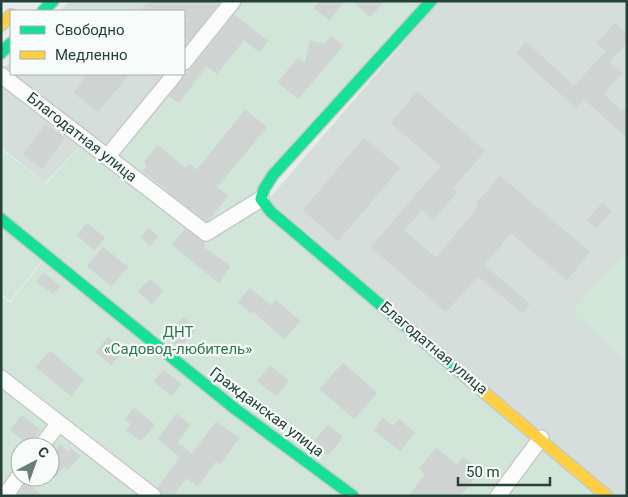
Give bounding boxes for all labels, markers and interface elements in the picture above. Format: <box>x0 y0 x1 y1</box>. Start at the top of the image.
legend <box>10 10 185 75</box>
text: Свободно <box>55 21 124 39</box>
text: Медленно <box>55 46 128 64</box>
street label: Благодатная улица <box>23 88 141 186</box>
street label: Благодатная улица <box>377 298 491 398</box>
park label: ДНТ «Садовод-любитель» <box>104 323 252 358</box>
street label: Гражданская улица <box>206 363 328 461</box>
north arrow <box>10 437 60 487</box>
text: С <box>35 443 52 461</box>
scale bar <box>458 454 550 486</box>
text: 50 m <box>466 463 500 481</box>

